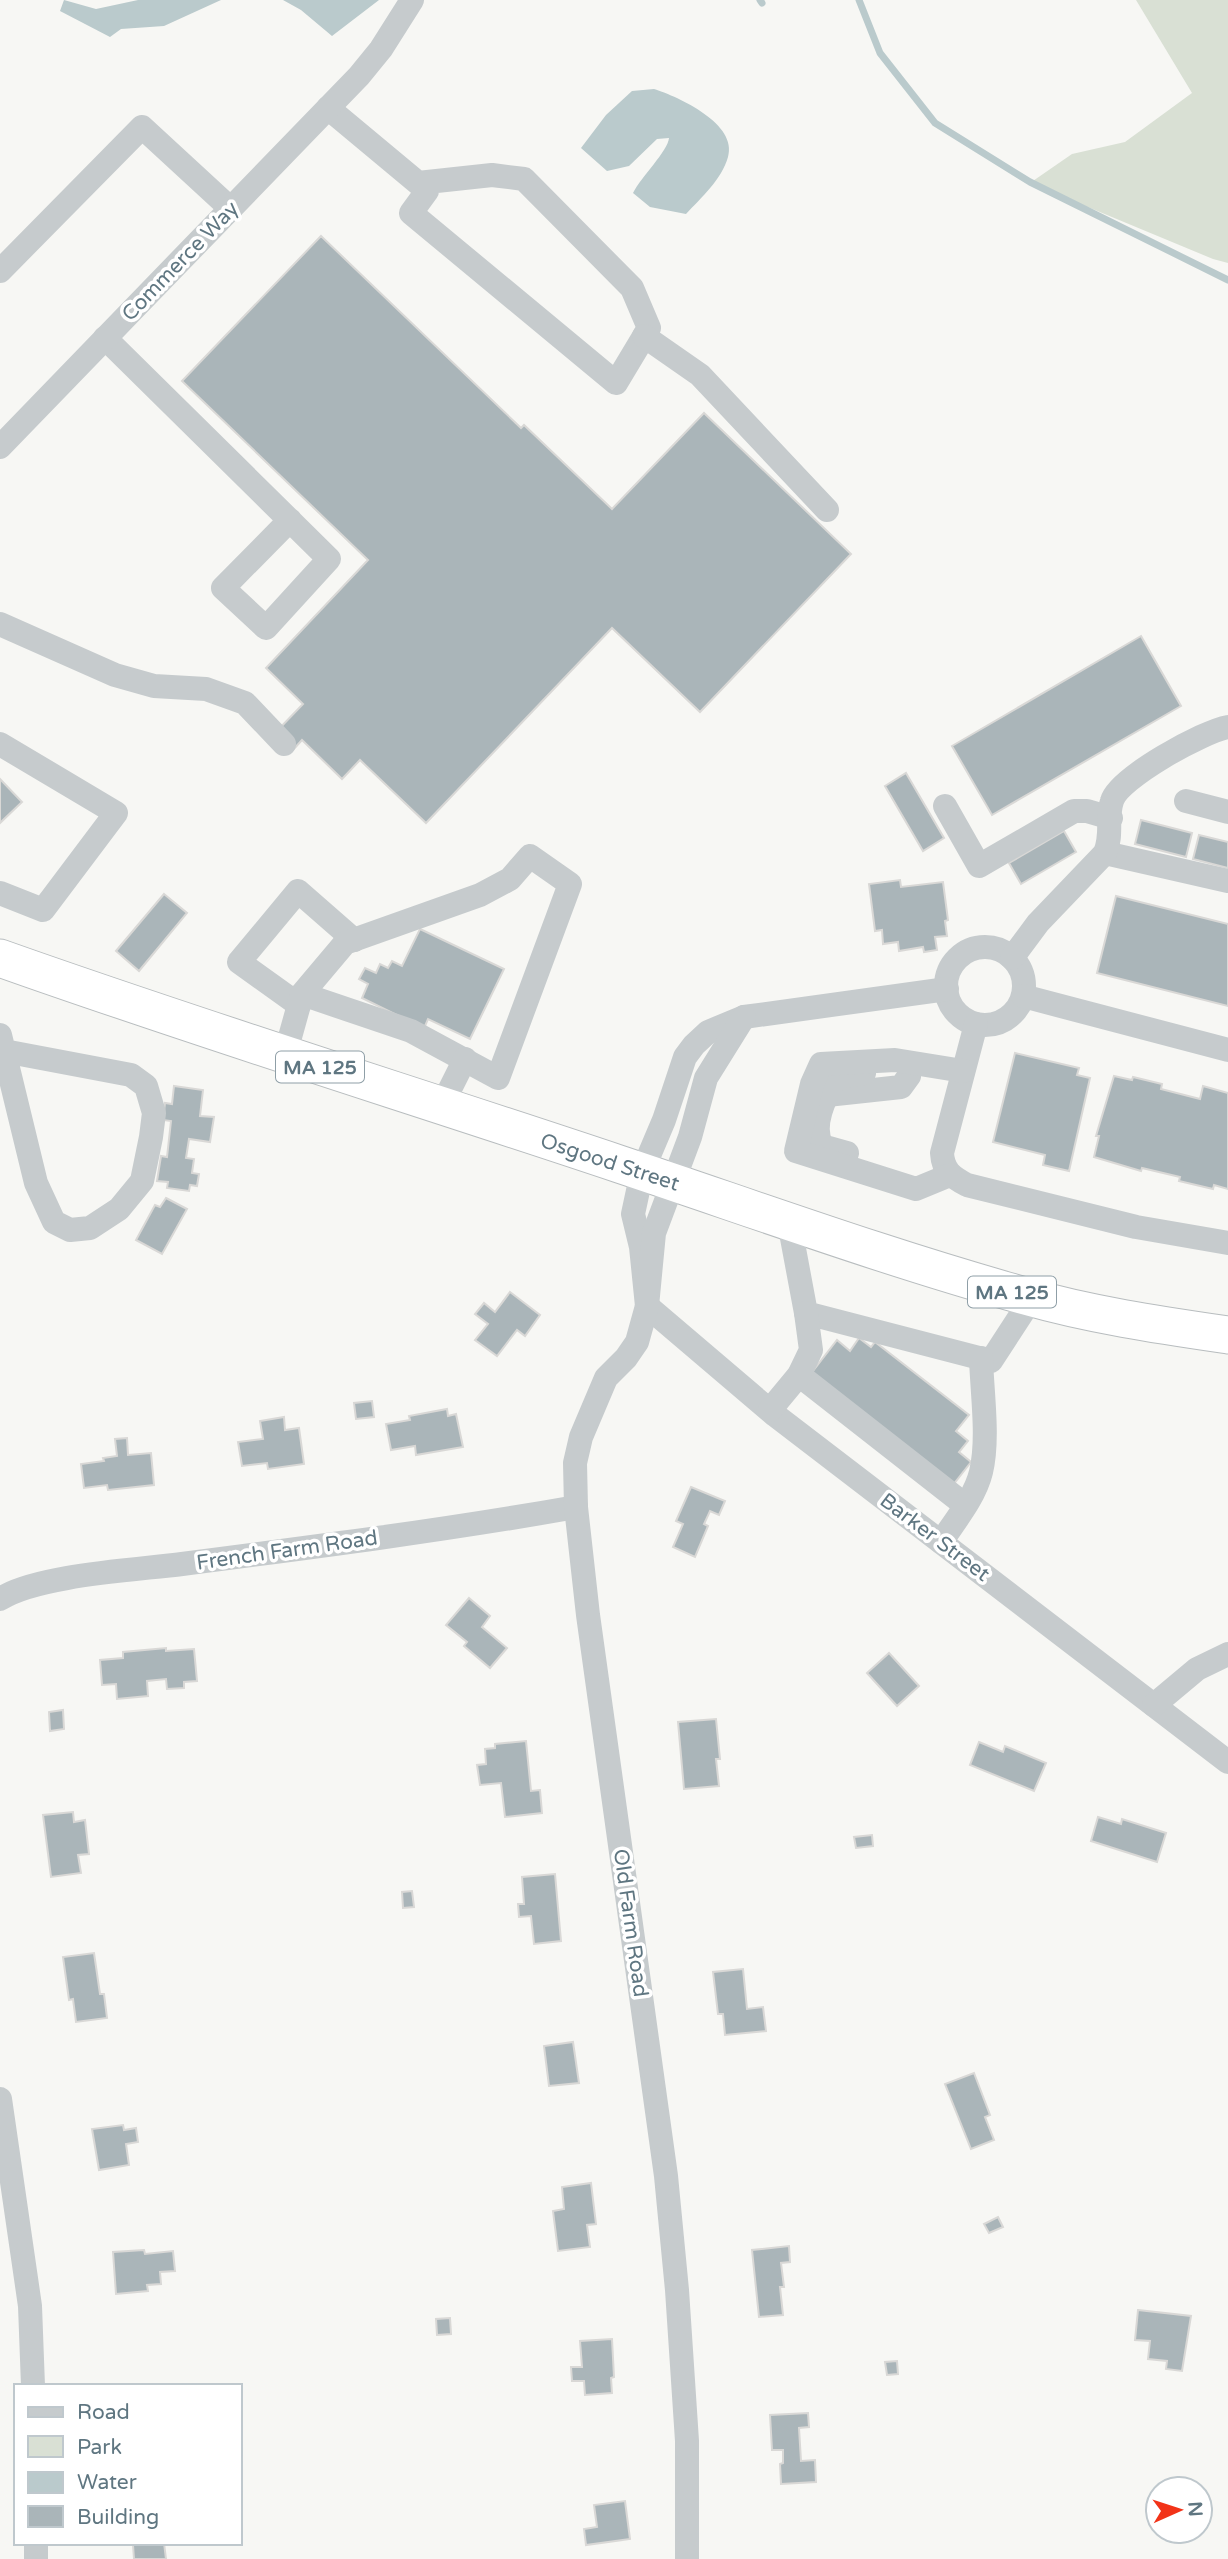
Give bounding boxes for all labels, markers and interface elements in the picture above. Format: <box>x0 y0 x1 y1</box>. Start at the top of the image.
street label: Commerce Way <box>117 196 244 326</box>
road number: MA 125 <box>276 1051 364 1082</box>
street label: Osgood Street <box>537 1128 682 1197</box>
road number: MA 125 <box>968 1276 1056 1308</box>
street label: Barker Street <box>875 1488 995 1587</box>
street label: French Farm Road <box>195 1525 379 1576</box>
street label: Old Farm Road <box>608 1847 653 1999</box>
legend <box>14 2384 242 2545</box>
text: Road <box>77 2400 130 2425</box>
text: Park <box>77 2435 122 2460</box>
text: Water <box>77 2470 137 2495</box>
north arrow <box>1144 2475 1214 2545</box>
text: N <box>1184 2501 1206 2517</box>
text: Building <box>77 2505 159 2530</box>

